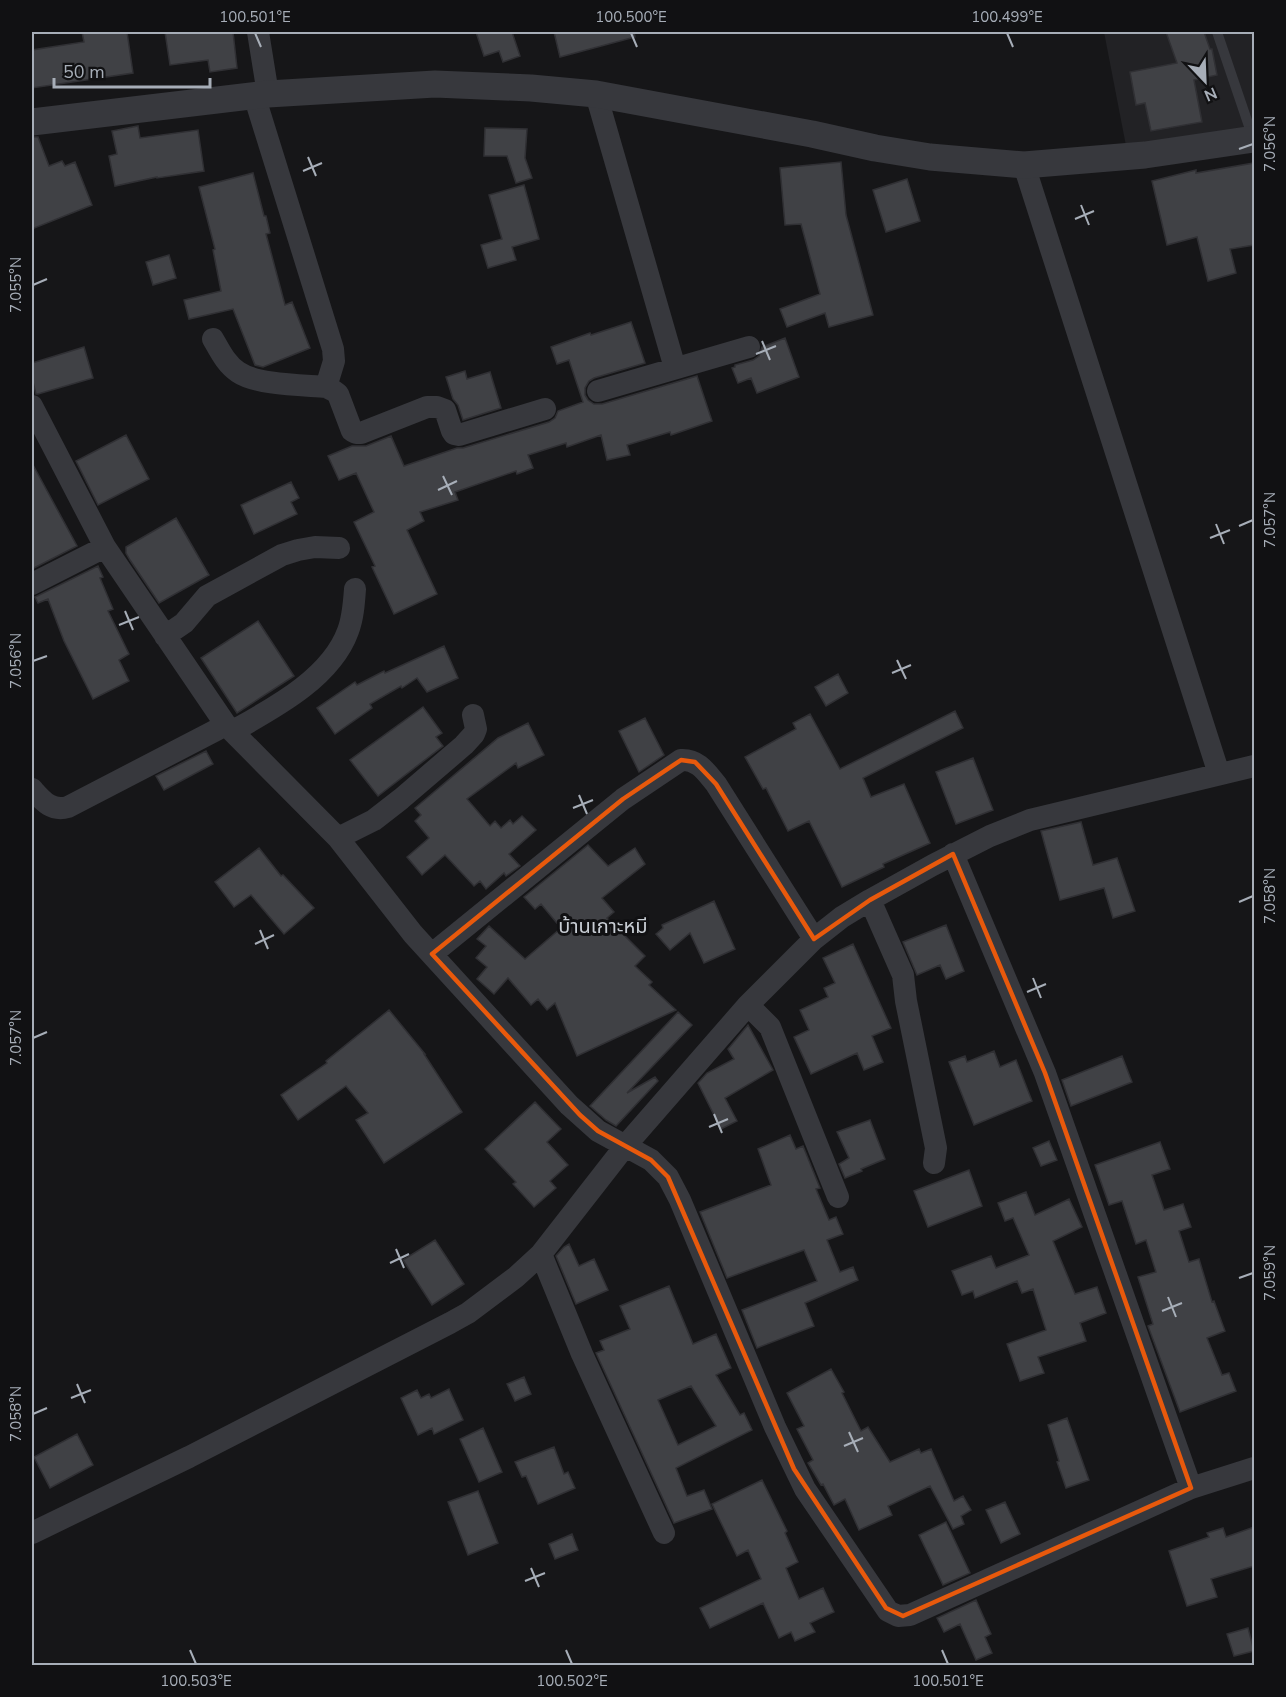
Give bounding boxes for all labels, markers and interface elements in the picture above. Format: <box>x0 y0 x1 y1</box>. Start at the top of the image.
text: 100.501°E <box>219 7 291 27</box>
text: 100.500°E <box>595 7 667 27</box>
text: 100.499°E <box>971 7 1043 27</box>
scale bar <box>54 51 210 89</box>
north arrow <box>1175 51 1235 111</box>
text: 50 m <box>63 60 105 84</box>
text: N <box>1201 81 1220 106</box>
text: 7.056°N <box>1260 116 1280 172</box>
text: 7.055°N <box>6 257 26 313</box>
text: 7.057°N <box>1260 492 1280 548</box>
text: 7.056°N <box>6 633 26 689</box>
text: 7.058°N <box>1260 868 1280 924</box>
district label: บ้านเกาะหมี <box>558 913 648 940</box>
text: 7.057°N <box>6 1010 26 1066</box>
text: 7.059°N <box>1260 1245 1280 1301</box>
text: 7.058°N <box>6 1386 26 1442</box>
text: 100.503°E <box>160 1671 232 1691</box>
text: 100.502°E <box>536 1671 608 1691</box>
text: 100.501°E <box>912 1671 984 1691</box>

